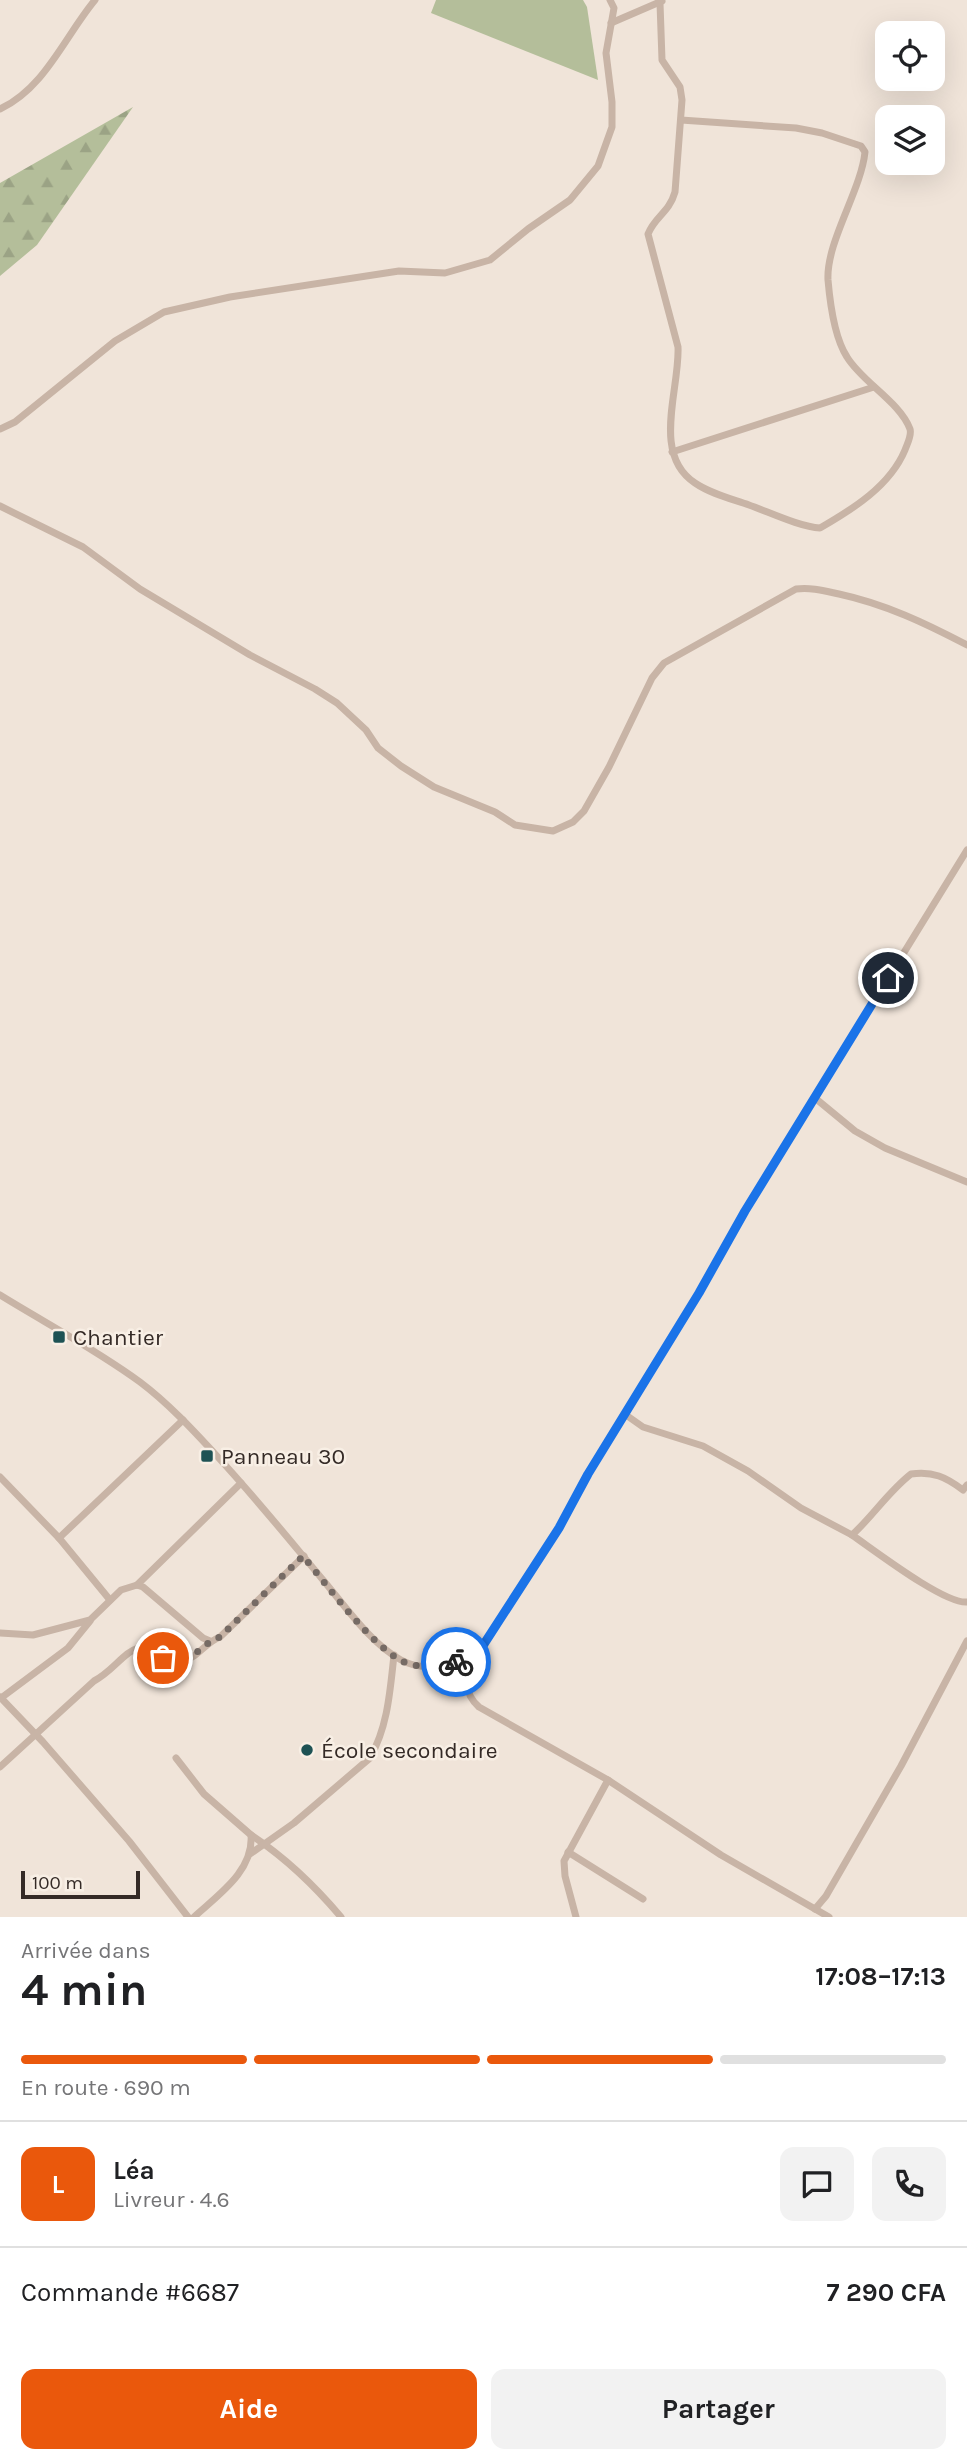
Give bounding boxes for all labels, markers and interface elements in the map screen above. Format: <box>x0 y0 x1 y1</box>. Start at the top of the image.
map controls <box>875 21 945 175</box>
button: locate <box>875 21 945 91</box>
button: layers <box>875 105 945 175</box>
pin <box>858 948 918 1008</box>
icon: home <box>869 959 907 997</box>
place label: Chantier <box>73 1324 164 1351</box>
marker: Chantier <box>51 1329 67 1345</box>
place label: Panneau 30 <box>221 1443 345 1470</box>
marker: Panneau 30 <box>199 1448 215 1464</box>
courier <box>421 1627 491 1697</box>
pin <box>133 1628 193 1688</box>
icon: bag <box>144 1639 182 1677</box>
icon: bike <box>437 1643 475 1681</box>
place label: École secondaire <box>321 1737 498 1764</box>
marker: École secondaire <box>299 1742 315 1758</box>
scale bar <box>21 1868 140 1900</box>
text: 100 m <box>32 1872 83 1894</box>
text: Arrivée dans <box>21 1937 151 1964</box>
text: 17:08–17:13 <box>815 1961 946 1992</box>
text: 4 min <box>21 1963 147 2017</box>
text: En route · 690 m <box>21 2074 191 2101</box>
button: chat <box>780 2147 854 2221</box>
button: phone <box>872 2147 946 2221</box>
text: Léa <box>113 2155 155 2186</box>
text: L <box>52 2169 64 2200</box>
text: Livreur · 4.6 <box>113 2186 230 2213</box>
text: Commande #6687 <box>21 2277 239 2308</box>
text: 7 290 CFA <box>827 2277 946 2308</box>
button: Aide <box>21 2369 477 2449</box>
button: Partager <box>491 2369 946 2449</box>

